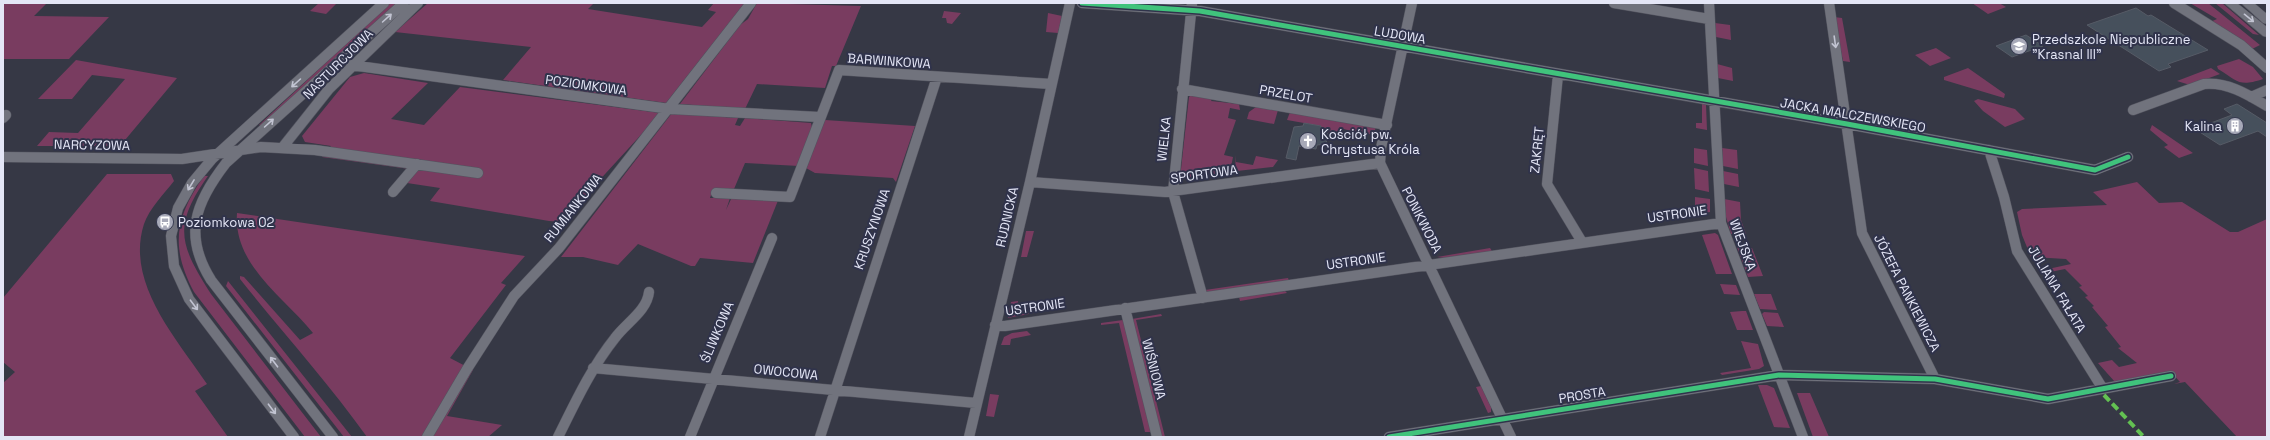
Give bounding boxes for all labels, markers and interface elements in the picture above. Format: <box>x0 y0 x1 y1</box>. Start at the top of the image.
one-way arrow <box>382 13 392 23</box>
one-way arrow <box>2243 14 2254 22</box>
street label: LUDOWA <box>1373 22 1427 48</box>
street label: NASTURCJOWA <box>299 25 377 103</box>
place label: Przedszkole Niepubliczne "Krasnal III" <box>2032 31 2190 63</box>
one-way arrow <box>1831 35 1839 48</box>
school or university icon: Przedszkole Niepubliczne "Krasnal III" <box>2009 36 2029 56</box>
street label: BARWINKOWA <box>847 50 931 72</box>
street label: POZIOMKOWA <box>544 71 628 99</box>
one-way arrow <box>291 78 302 87</box>
street label: PRZELOT <box>1258 81 1314 107</box>
street label: JACKA MALCZEWSKIEGO <box>1779 94 1927 136</box>
street label: WIELKA <box>1153 116 1175 162</box>
building icon: Kalina <box>2225 116 2245 136</box>
one-way arrow <box>264 118 274 128</box>
place label: Kalina <box>2185 118 2223 135</box>
street label: ZAKRĘT <box>1526 125 1548 174</box>
place label: Kościół pw. Chrystusa Króla <box>1321 126 1420 158</box>
church icon: Kościół pw. Chrystusa Króla <box>1298 131 1318 151</box>
street label: NARCYZOWA <box>54 136 130 154</box>
street label: SPORTOWA <box>1169 161 1239 187</box>
street label: RUMIANKOWA <box>540 170 606 246</box>
one-way arrow <box>187 179 195 190</box>
street label: PONIKWODA <box>1398 184 1446 256</box>
street label: RUDNICKA <box>992 185 1022 249</box>
street label: KRUSZYNOWA <box>850 186 894 272</box>
street label: USTRONIE <box>1646 201 1708 227</box>
bus stop icon: Poziomkowa 02 <box>155 212 175 232</box>
place label: Poziomkowa 02 <box>178 214 275 231</box>
street label: WIEJSKA <box>1726 217 1760 273</box>
street label: JÓZEFA PANKIEWICZA <box>1870 231 1944 355</box>
street label: JULIANA FAŁATA <box>2024 242 2090 336</box>
street label: USTRONIE <box>1325 248 1387 274</box>
street label: USTRONIE <box>1004 294 1066 320</box>
street label: ŚLIWKOWA <box>696 299 738 365</box>
one-way arrow <box>189 300 198 311</box>
street label: WIŚNIOWA <box>1138 337 1170 401</box>
one-way arrow <box>270 357 278 368</box>
street label: OWOCOWA <box>753 360 819 384</box>
street label: PROSTA <box>1557 383 1607 407</box>
one-way arrow <box>268 403 277 414</box>

